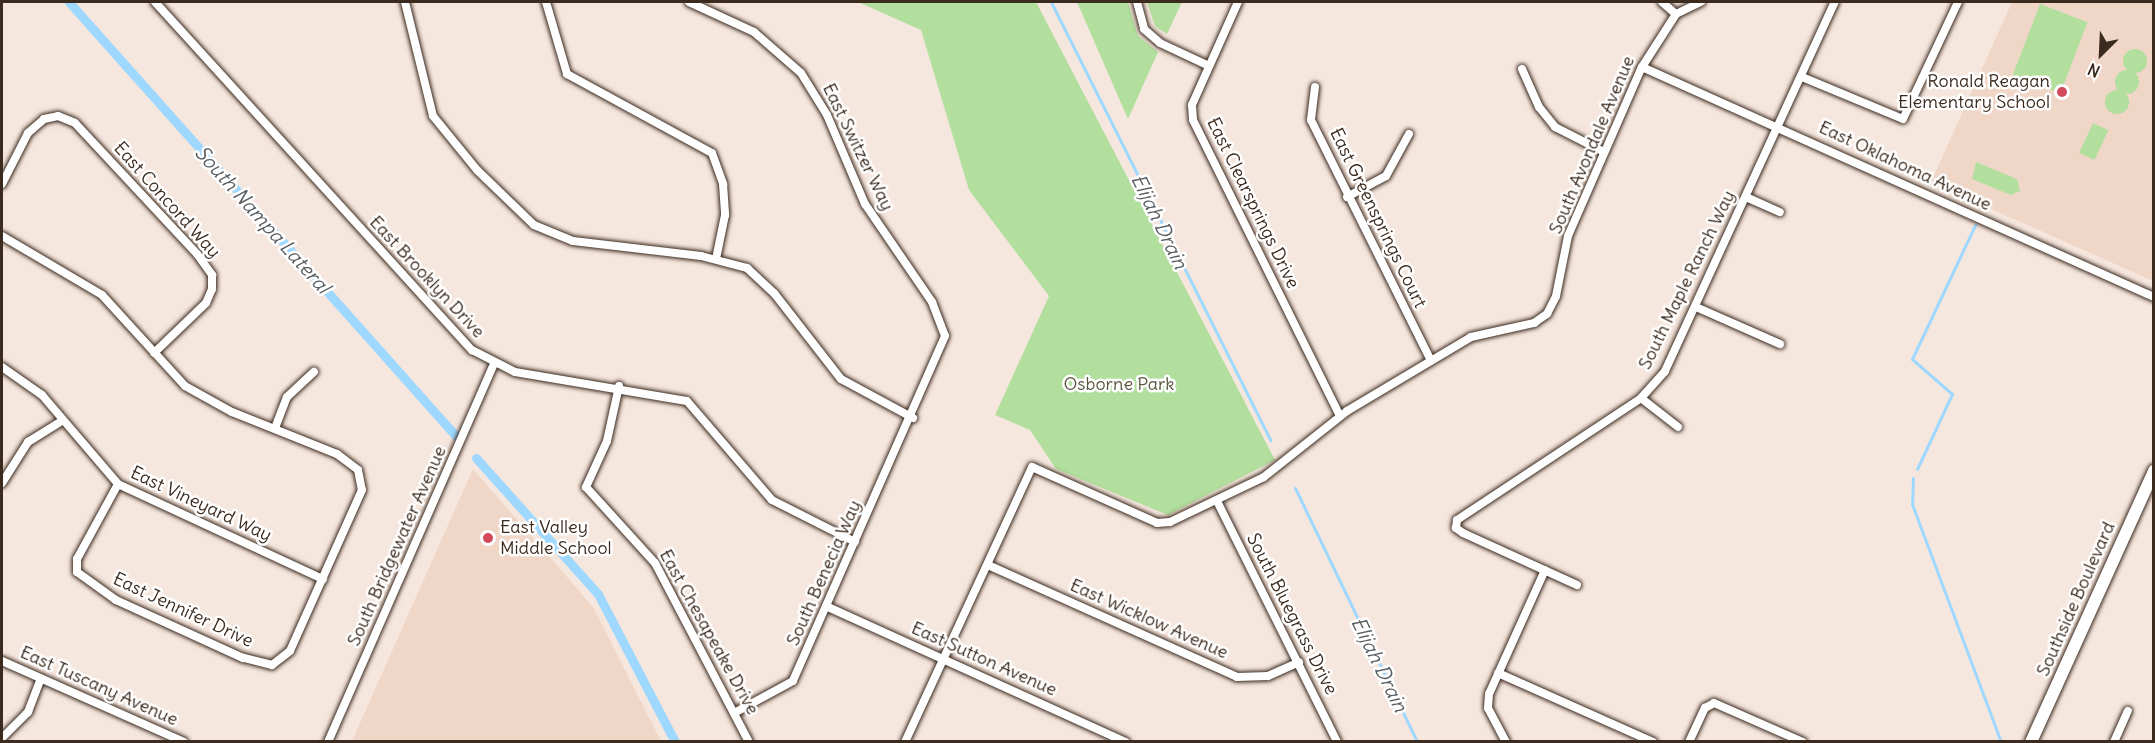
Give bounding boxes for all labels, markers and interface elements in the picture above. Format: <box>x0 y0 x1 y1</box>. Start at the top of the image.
north arrow <box>2071 24 2131 84</box>
street label: South Avondale Avenue <box>1545 53 1639 237</box>
text: N <box>2085 59 2103 82</box>
place label: Ronald Reagan Elementary School <box>1898 71 2050 113</box>
street label: East Switzer Way <box>818 80 898 214</box>
marker: Ronald Reagan Elementary School <box>2055 85 2069 99</box>
street label: East Clearsprings Drive <box>1202 114 1304 292</box>
street label: East Oklahoma Avenue <box>1815 117 1995 215</box>
street label: East Greensprings Court <box>1325 125 1431 311</box>
street label: East Concord Way <box>109 138 225 262</box>
water label: South Nampa Lateral <box>190 140 336 298</box>
water label: Elijah Drain <box>1127 170 1193 272</box>
street label: South Maple Ranch Way <box>1634 187 1740 373</box>
street label: East Brooklyn Drive <box>365 211 489 343</box>
park label: Osborne Park <box>1063 373 1175 395</box>
street label: South Bridgewater Avenue <box>343 443 451 649</box>
street label: East Vineyard Way <box>127 462 275 546</box>
street label: South Benecia Way <box>782 497 866 649</box>
place label: East Valley Middle School <box>500 517 612 560</box>
street label: Southside Boulevard <box>2032 519 2120 679</box>
street label: South Bluegrass Drive <box>1242 530 1342 698</box>
marker: East Valley Middle School <box>481 531 495 545</box>
street label: East Chesapeake Drive <box>655 546 763 718</box>
street label: East Jennifer Drive <box>109 568 257 652</box>
street label: East Wicklow Avenue <box>1067 574 1231 664</box>
water label: Elijah Drain <box>1347 613 1413 715</box>
street label: East Sutton Avenue <box>908 617 1060 701</box>
street label: East Tuscany Avenue <box>17 641 181 731</box>

